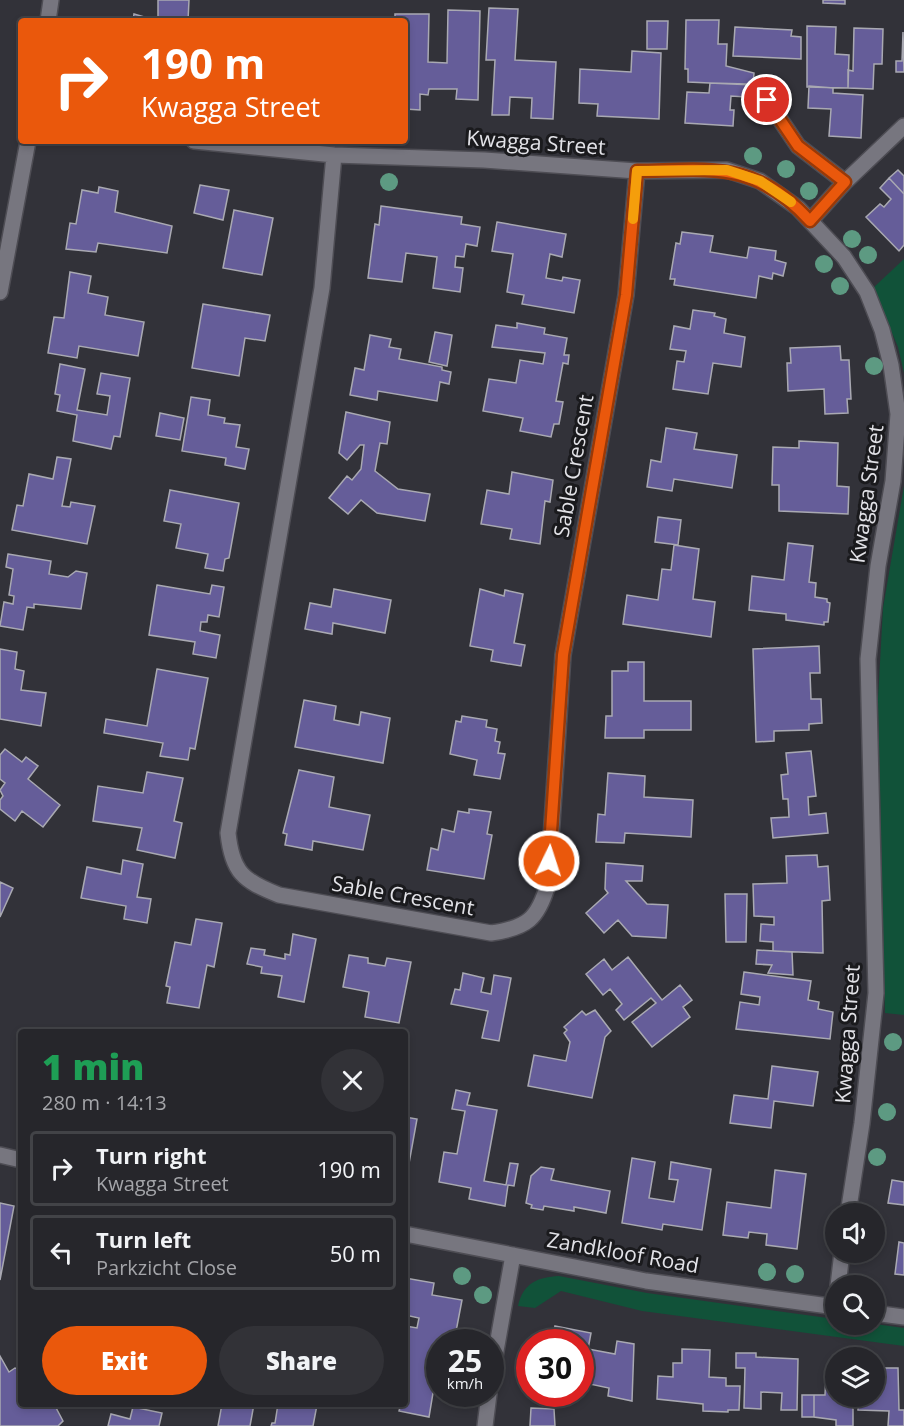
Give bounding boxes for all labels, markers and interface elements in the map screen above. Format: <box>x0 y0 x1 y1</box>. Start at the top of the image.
text: 190 m <box>141 34 265 91</box>
icon: right <box>42 42 120 120</box>
pin <box>741 74 792 125</box>
icon: arrive <box>750 83 783 116</box>
text: Kwagga Street <box>141 88 320 125</box>
street label: Kwagga Street <box>466 123 607 161</box>
street label: Sable Crescent <box>547 392 599 539</box>
street label: Kwagga Street <box>842 423 890 565</box>
position arrow <box>517 829 581 893</box>
street label: Sable Crescent <box>330 869 477 921</box>
street label: Kwagga Street <box>828 963 866 1104</box>
text: 1 min <box>42 1042 144 1091</box>
button: close <box>321 1049 384 1112</box>
text: 280 m · 14:13 <box>42 1089 167 1116</box>
text: Turn right <box>96 1140 207 1170</box>
icon: right <box>45 1152 78 1185</box>
text: 190 m <box>317 1154 381 1184</box>
text: Kwagga Street <box>96 1170 229 1197</box>
map controls <box>825 1203 885 1407</box>
button: sound <box>825 1203 885 1263</box>
text: Turn left <box>96 1224 191 1254</box>
street label: Zandkloof Road <box>545 1225 701 1279</box>
icon: left <box>45 1236 78 1269</box>
text: 50 m <box>330 1238 381 1268</box>
text: Parkzicht Close <box>96 1254 237 1281</box>
button: search <box>825 1275 885 1335</box>
button: Exit <box>42 1326 207 1395</box>
button: Share <box>219 1326 384 1395</box>
speed limit sign: 30 <box>516 1329 594 1407</box>
text: 25 <box>448 1340 482 1381</box>
button: layers <box>825 1347 885 1407</box>
text: km/h <box>447 1373 483 1393</box>

